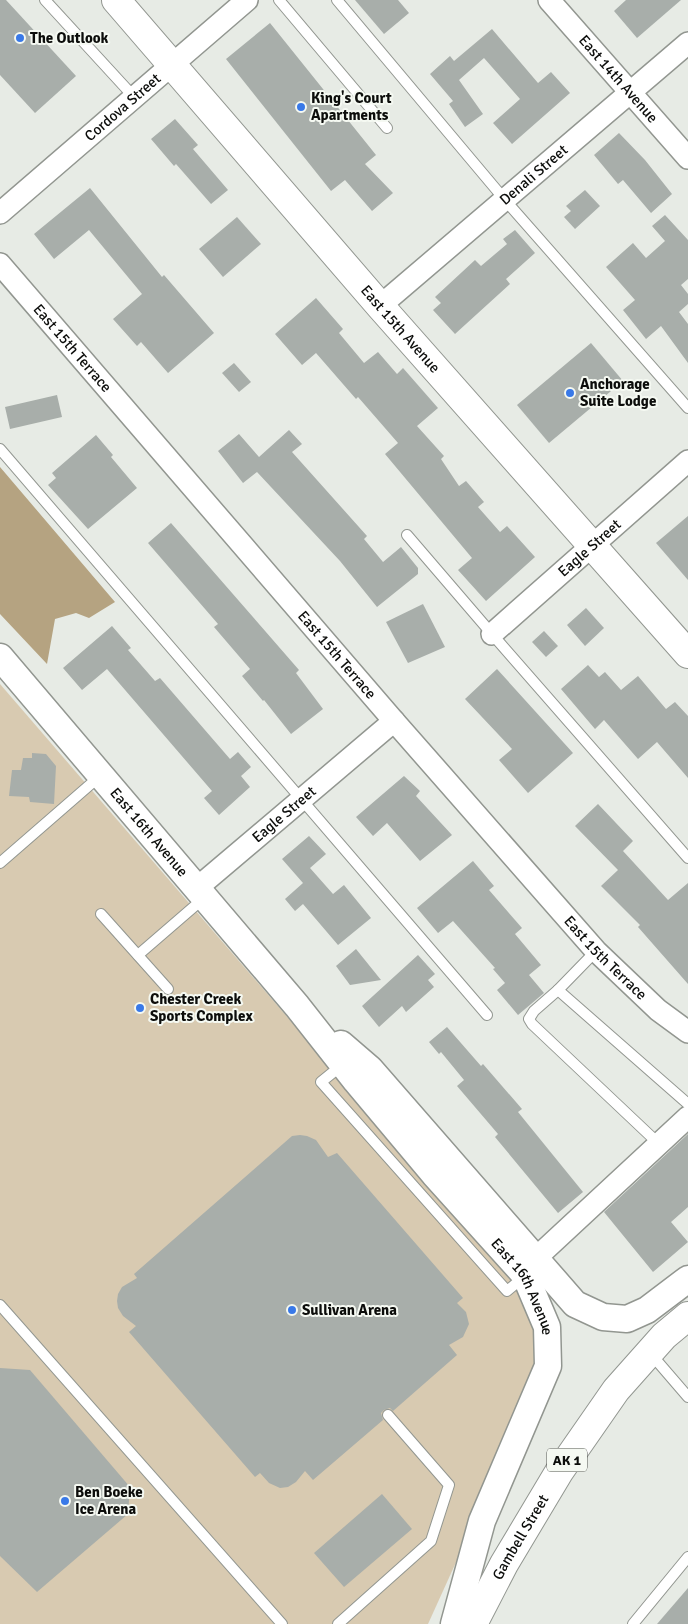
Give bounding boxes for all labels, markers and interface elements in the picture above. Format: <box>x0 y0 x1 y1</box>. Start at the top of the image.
place label: The Outlook <box>30 29 109 47</box>
street label: East 14th Avenue <box>575 31 662 126</box>
marker: The Outlook <box>14 32 26 44</box>
street label: Cordova Street <box>81 69 164 145</box>
place label: King's Court Apartments <box>311 89 392 124</box>
marker: King's Court Apartments <box>295 101 307 113</box>
street label: Denali Street <box>496 141 571 209</box>
street label: East 15th Avenue <box>357 281 444 377</box>
street label: East 15th Terrace <box>30 300 115 396</box>
place label: Anchorage Suite Lodge <box>580 375 656 410</box>
marker: Anchorage Suite Lodge <box>564 387 576 399</box>
street label: Eagle Street <box>554 515 625 581</box>
street label: East 15th Terrace <box>294 607 380 703</box>
street label: Eagle Street <box>248 782 320 846</box>
street label: East 16th Avenue <box>106 784 192 880</box>
street label: East 15th Terrace <box>560 912 651 1004</box>
place label: Chester Creek Sports Complex <box>150 990 253 1025</box>
marker: Chester Creek Sports Complex <box>134 1002 146 1014</box>
street label: East 16th Avenue <box>487 1234 556 1335</box>
place label: Sullivan Arena <box>302 1301 397 1319</box>
marker: Sullivan Arena <box>286 1304 298 1316</box>
road number: AK 1 <box>547 1448 587 1472</box>
place label: Ben Boeke Ice Arena <box>75 1483 143 1518</box>
street label: Gambell Street <box>488 1491 552 1583</box>
marker: Ben Boeke Ice Arena <box>59 1495 71 1507</box>

